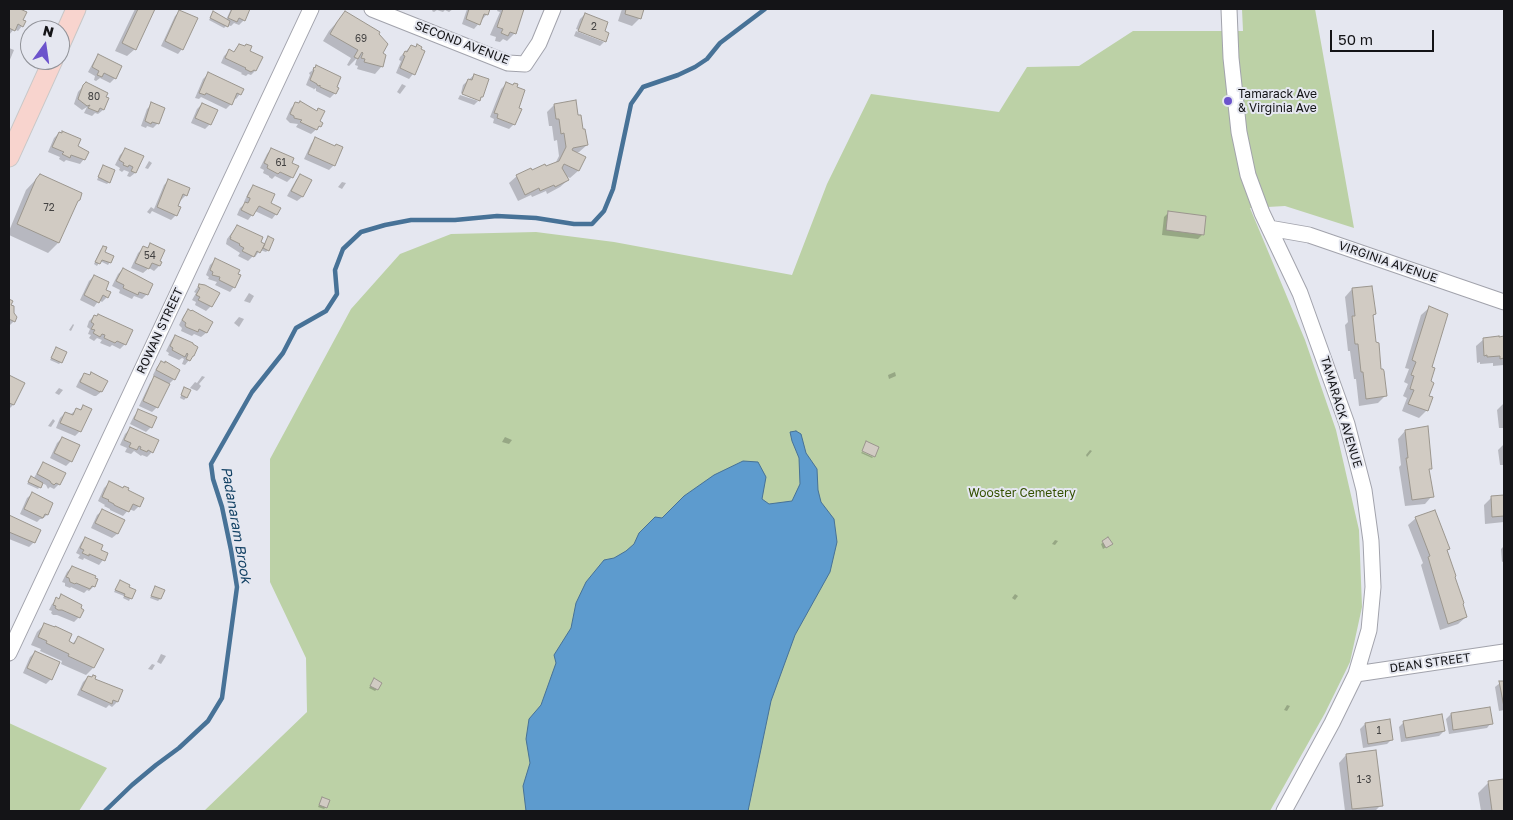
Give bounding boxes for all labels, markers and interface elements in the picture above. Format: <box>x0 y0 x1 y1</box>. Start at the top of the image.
street label: SECOND AVENUE <box>413 18 511 68</box>
north arrow <box>20 20 70 70</box>
scale bar <box>1333 20 1437 52</box>
text: N <box>41 21 56 40</box>
house number: 2 <box>591 21 597 33</box>
text: 50 m <box>1338 30 1373 48</box>
house number: 69 <box>355 33 367 45</box>
place label: Tamarack Ave & Virginia Ave <box>1238 87 1317 115</box>
house number: 80 <box>88 91 100 103</box>
marker: Tamarack Ave & Virginia Ave <box>1222 95 1234 107</box>
house number: 61 <box>276 157 286 169</box>
house number: 72 <box>43 202 55 214</box>
street label: VIRGINIA AVENUE <box>1337 238 1439 286</box>
house number: 54 <box>144 250 156 262</box>
street label: ROWAN STREET <box>134 286 186 376</box>
street label: TAMARACK AVENUE <box>1317 355 1365 469</box>
water label: Padanaram Brook <box>217 465 255 585</box>
park label: Wooster Cemetery <box>968 486 1076 500</box>
street label: DEAN STREET <box>1389 650 1471 676</box>
house number: 1 <box>1377 725 1381 737</box>
house number: 1-3 <box>1357 774 1371 786</box>

